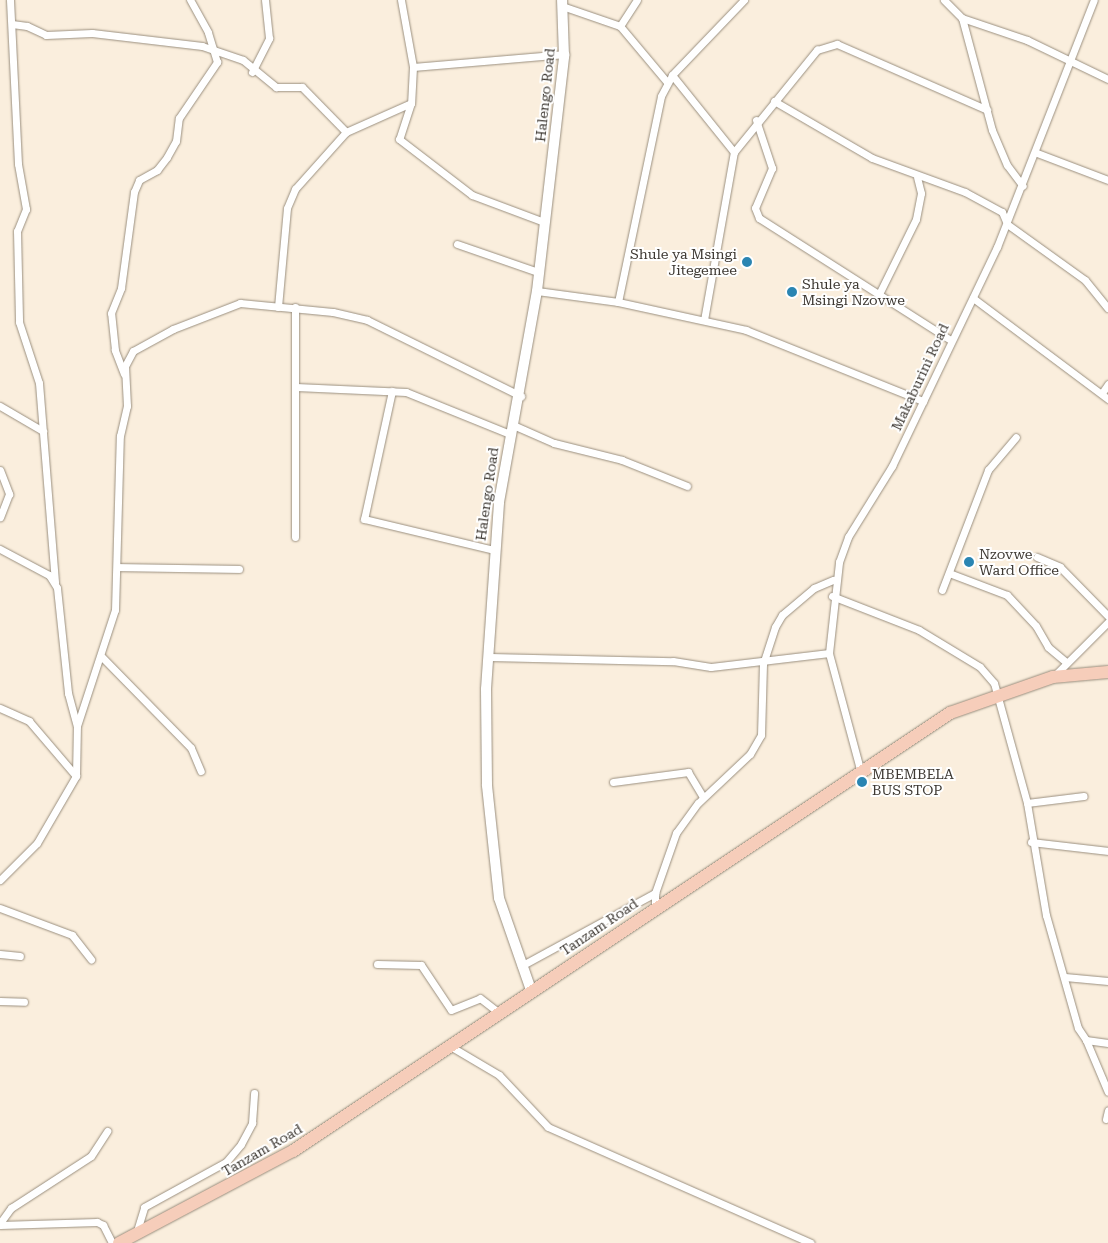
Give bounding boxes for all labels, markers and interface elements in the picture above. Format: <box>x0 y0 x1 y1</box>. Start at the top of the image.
street label: Halengo Road <box>532 47 558 143</box>
place label: Shule ya Msingi Jitegemee <box>630 246 737 278</box>
marker: Shule ya Msingi Jitegemee <box>741 256 753 268</box>
place label: Shule ya Msingi Nzovwe <box>802 276 905 308</box>
marker: Shule ya Msingi Nzovwe <box>786 286 798 298</box>
street label: Makaburini Road <box>888 321 952 433</box>
street label: Halengo Road <box>472 446 502 542</box>
place label: Nzovwe Ward Office <box>979 546 1059 578</box>
marker: Nzovwe Ward Office <box>963 556 975 568</box>
place label: MBEMBELA BUS STOP <box>872 766 954 799</box>
marker: MBEMBELA BUS STOP <box>856 776 868 788</box>
street label: Tanzam Road <box>557 895 641 959</box>
street label: Tanzam Road <box>219 1120 305 1180</box>

